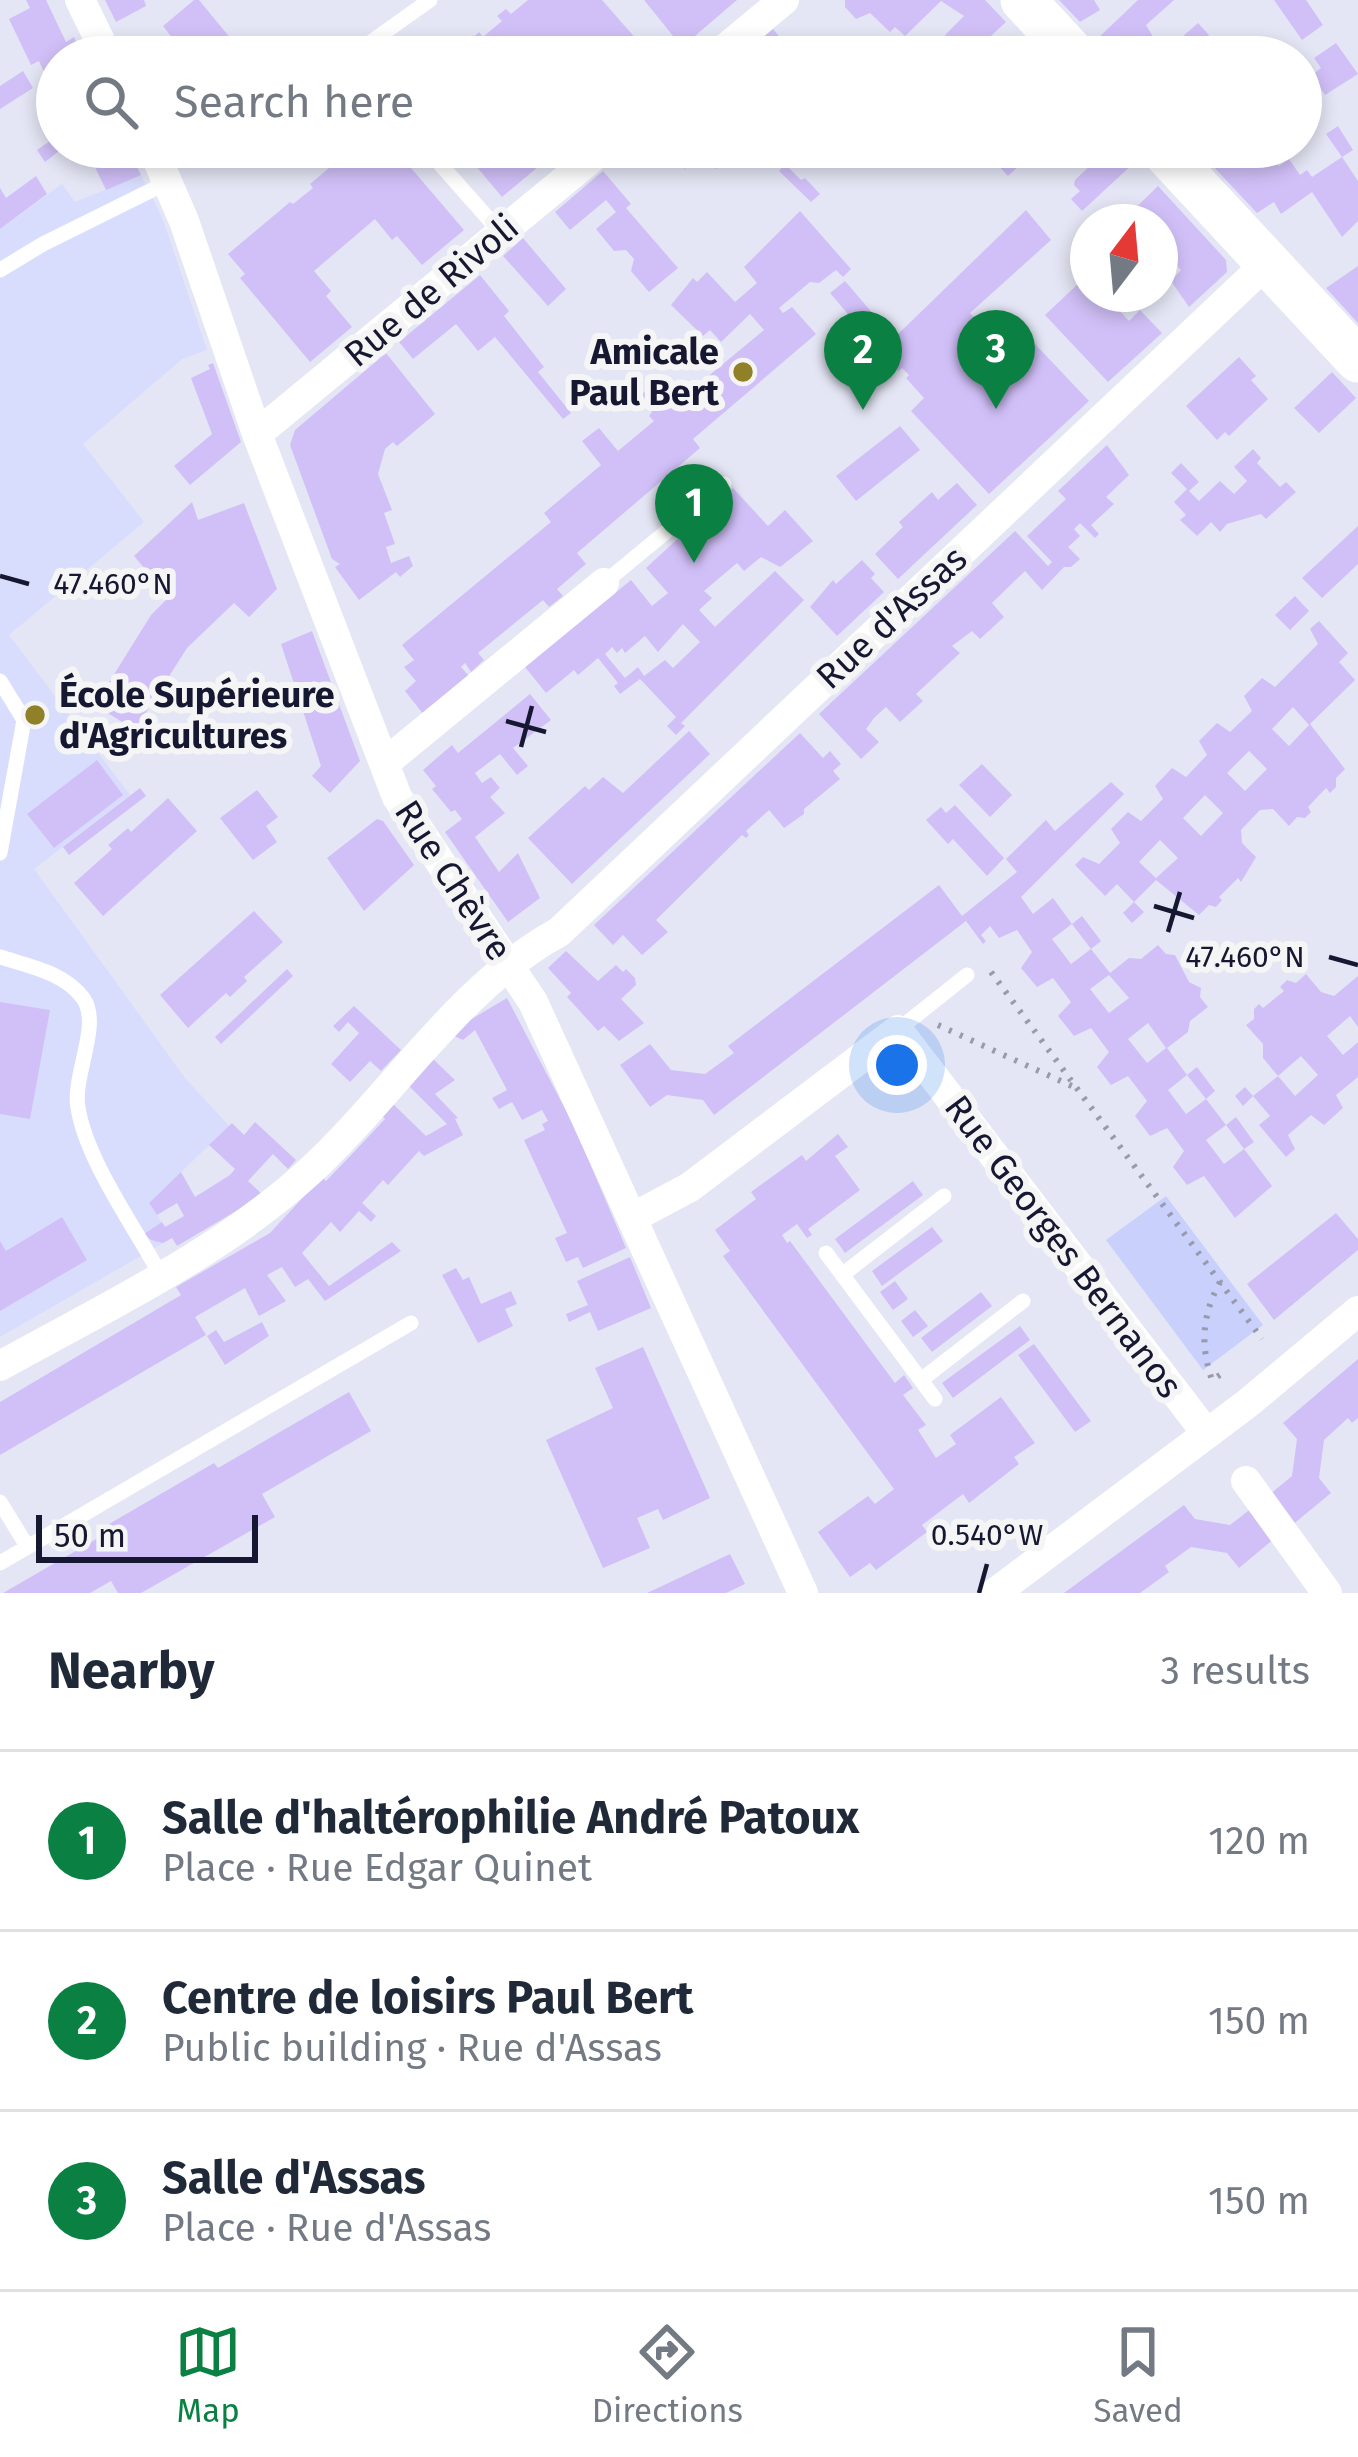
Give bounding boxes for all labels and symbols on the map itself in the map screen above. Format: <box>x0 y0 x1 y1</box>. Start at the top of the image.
north arrow <box>1070 204 1178 312</box>
street label: Rue de Rivoli <box>336 205 528 376</box>
pin: 3 <box>957 310 1035 409</box>
pin: 2 <box>824 311 902 410</box>
place label: Amicale Paul Bert <box>569 330 720 415</box>
marker: Amicale Paul Bert <box>730 359 756 385</box>
pin: 1 <box>655 464 733 563</box>
street label: Rue d'Assas <box>807 537 976 699</box>
text: 47.460°N <box>53 566 173 602</box>
place label: École Supérieure d'Agricultures <box>59 672 335 758</box>
marker: École Supérieure d'Agricultures <box>22 702 48 728</box>
street label: Rue Chèvre <box>385 792 521 969</box>
text: 47.460°N <box>1185 939 1305 975</box>
your location <box>867 1035 927 1095</box>
street label: Rue Georges Bernanos <box>935 1087 1191 1407</box>
scale bar <box>36 1509 258 1562</box>
text: 0.540°W <box>931 1517 1043 1553</box>

